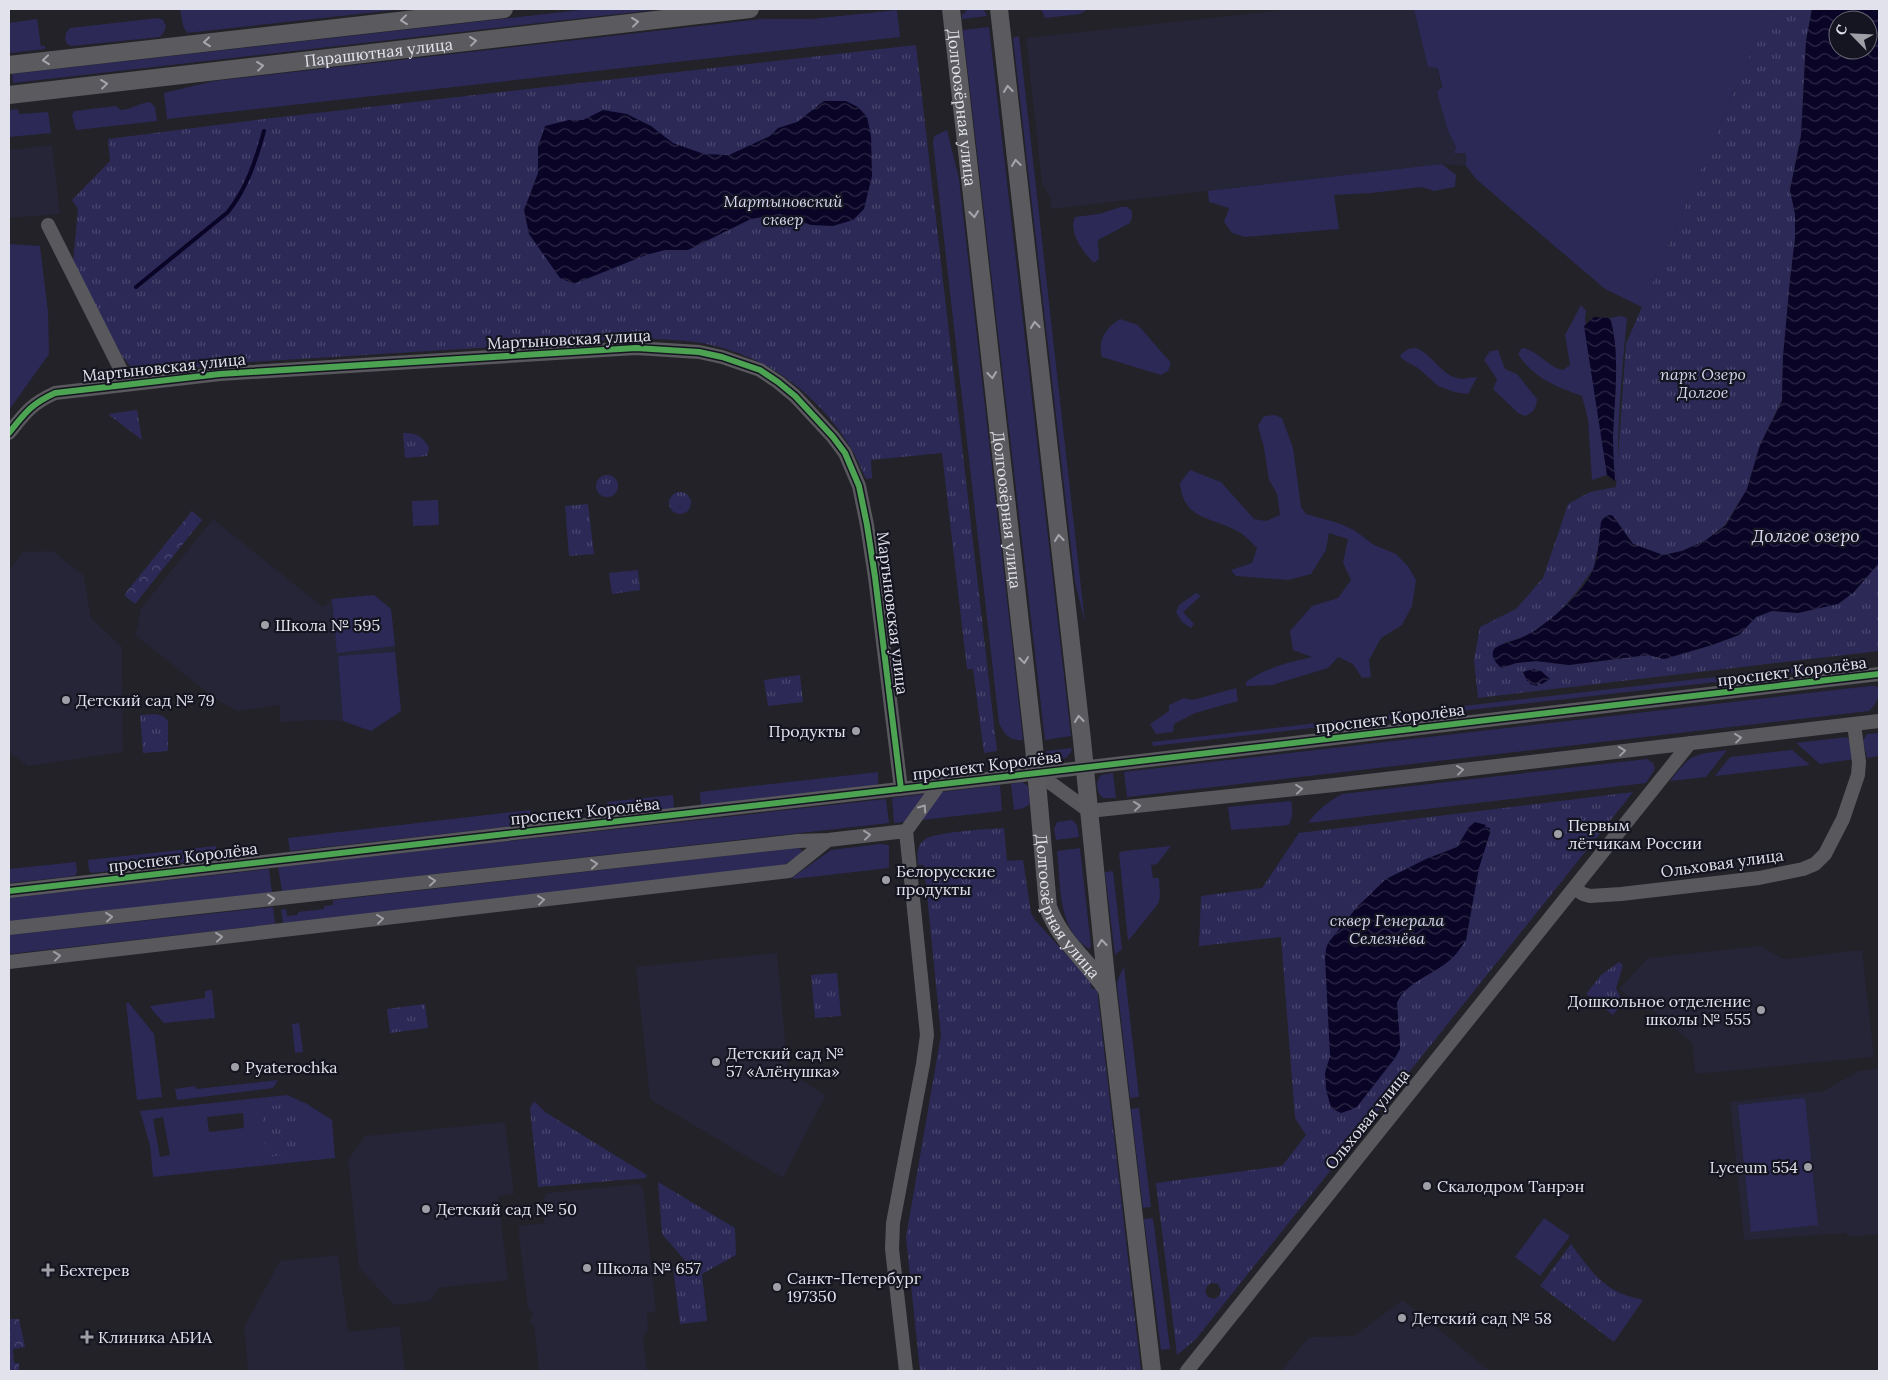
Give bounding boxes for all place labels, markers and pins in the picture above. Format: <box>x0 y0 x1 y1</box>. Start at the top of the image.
place label: Школа № 595 <box>275 615 380 635</box>
marker: Школа № 595 <box>259 619 271 631</box>
place label: Детский сад № 79 <box>76 690 215 710</box>
marker: Детский сад № 79 <box>60 694 72 706</box>
place label: Продукты <box>769 721 846 741</box>
marker: Продукты <box>850 725 862 737</box>
place label: Первым лётчикам России <box>1568 815 1702 853</box>
marker: Первым лётчикам России <box>1552 828 1564 840</box>
place label: Белорусские продукты <box>896 861 996 899</box>
marker: Белорусские продукты <box>880 874 892 886</box>
place label: Дошкольное отделение школы № 555 <box>1567 991 1751 1029</box>
marker: Дошкольное отделение школы № 555 <box>1755 1004 1767 1016</box>
place label: Детский сад № 57 «Алёнушка» <box>726 1043 844 1081</box>
marker: Детский сад № 57 «Алёнушка» <box>710 1056 722 1068</box>
place label: Pyaterochka <box>245 1057 338 1077</box>
marker: Pyaterochka <box>229 1061 241 1073</box>
place label: Lyceum 554 <box>1710 1157 1798 1177</box>
marker: Lyceum 554 <box>1802 1161 1814 1173</box>
place label: Скалодром Танрэн <box>1437 1176 1584 1196</box>
marker: Скалодром Танрэн <box>1421 1180 1433 1192</box>
place label: Детский сад № 50 <box>436 1199 577 1219</box>
marker: Детский сад № 50 <box>420 1203 432 1215</box>
place label: Школа № 657 <box>597 1258 701 1278</box>
place label: Бехтерев <box>59 1260 129 1280</box>
marker: Школа № 657 <box>581 1262 593 1274</box>
marker: Бехтерев <box>41 1263 55 1277</box>
place label: Санкт-Петербург 197350 <box>787 1268 921 1306</box>
marker: Санкт-Петербург 197350 <box>771 1281 783 1293</box>
place label: Детский сад № 58 <box>1412 1308 1552 1328</box>
marker: Детский сад № 58 <box>1396 1312 1408 1324</box>
place label: Клиника АБИА <box>98 1327 213 1347</box>
marker: Клиника АБИА <box>80 1330 94 1344</box>

